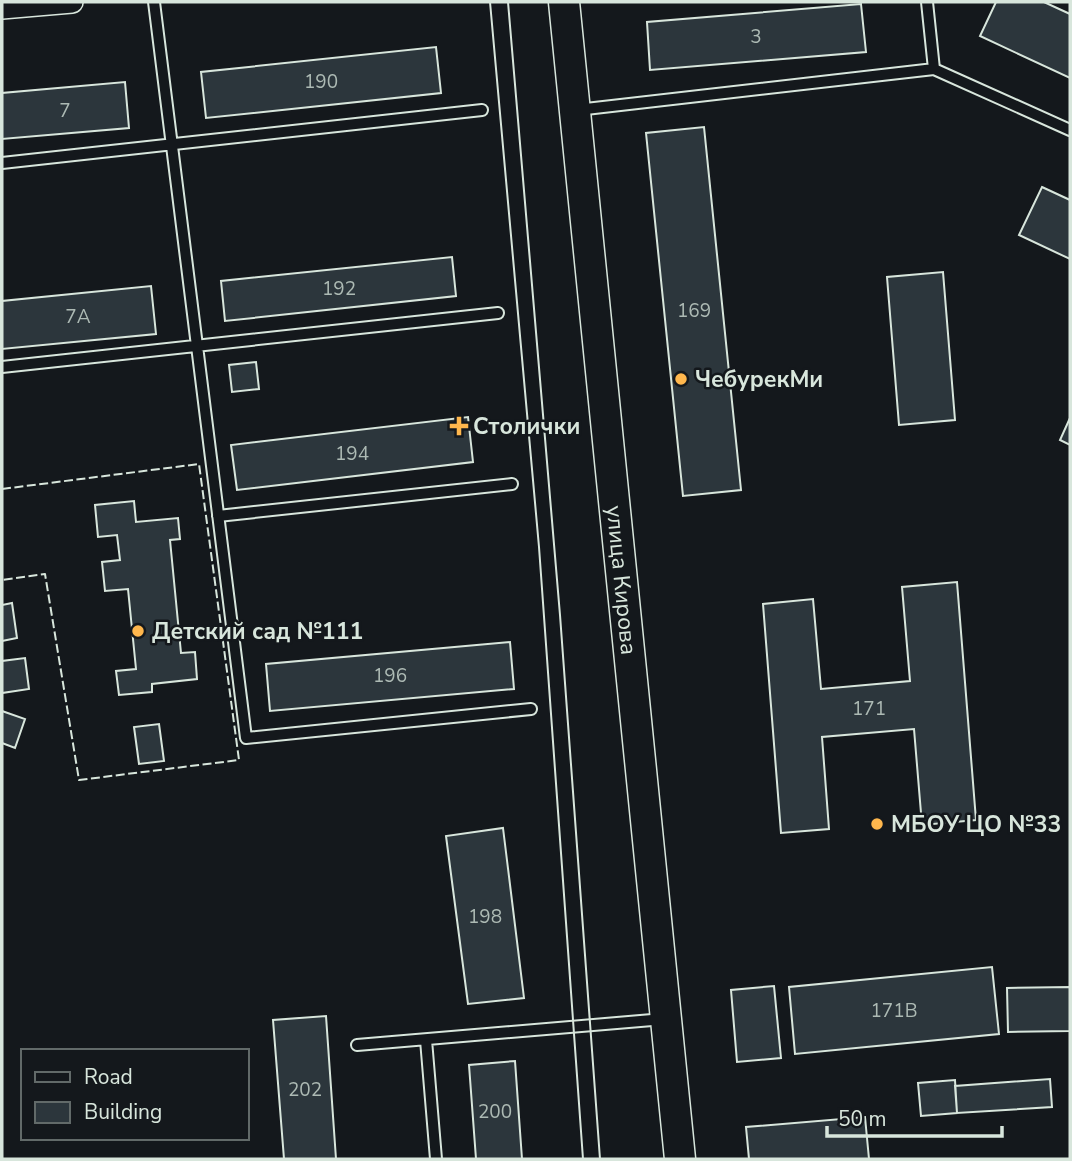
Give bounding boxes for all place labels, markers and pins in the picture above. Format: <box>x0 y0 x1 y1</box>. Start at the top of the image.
place label: ЧебурекМи <box>695 364 823 395</box>
marker: ЧебурекМи <box>673 371 689 387</box>
place label: Столички <box>473 411 580 442</box>
marker: Столички <box>451 418 467 434</box>
place label: Детский сад №111 <box>152 616 363 647</box>
marker: Детский сад №111 <box>130 623 146 639</box>
place label: МБОУ ЦО №33 <box>891 809 1061 840</box>
marker: МБОУ ЦО №33 <box>869 816 885 832</box>

